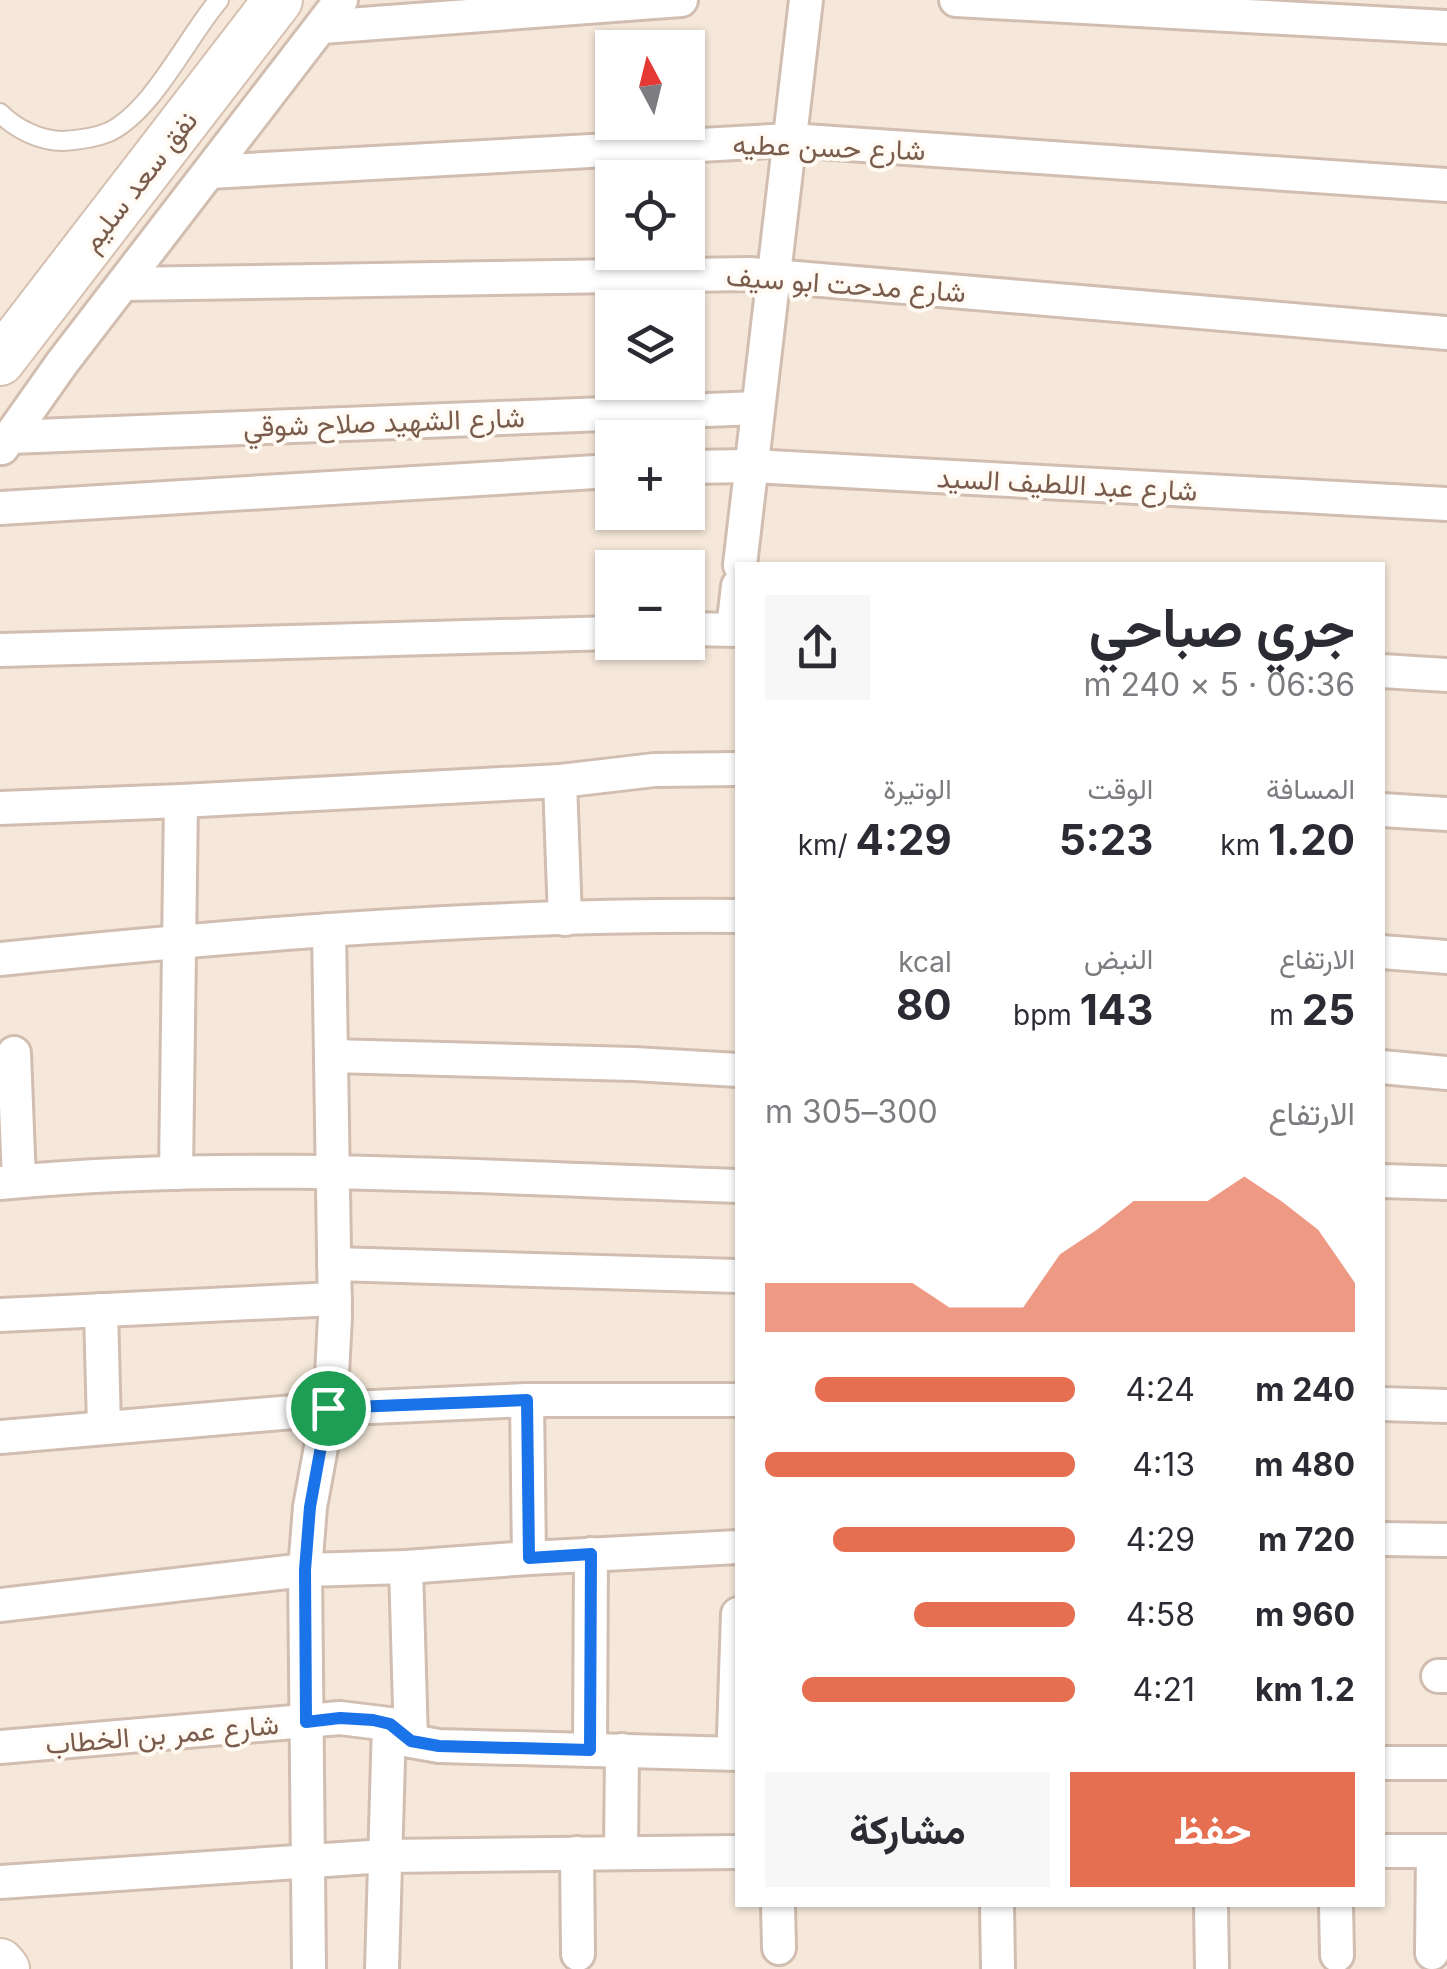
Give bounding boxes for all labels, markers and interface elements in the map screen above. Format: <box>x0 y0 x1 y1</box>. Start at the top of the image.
north arrow <box>595 30 705 140</box>
map controls <box>595 30 705 660</box>
street label: نفق سعد سليم <box>74 104 206 259</box>
street label: شارع حسن عطيه <box>732 127 926 169</box>
button: locate <box>595 160 705 270</box>
street label: شارع مدحت ابو سيف <box>725 259 967 311</box>
button: layers <box>595 290 705 400</box>
street label: شارع الشهيد صلاح شوقي <box>243 400 526 450</box>
button: + <box>595 420 705 530</box>
street label: شارع عبد اللطيف السيد <box>936 460 1198 510</box>
button: − <box>595 550 705 660</box>
text: جري صباحي <box>1089 594 1355 660</box>
button: share <box>765 595 870 700</box>
text: 06:36 · 5 × 240 m <box>1083 665 1355 704</box>
text: الوتيرة <box>883 772 952 806</box>
text: الوقت <box>1088 772 1153 806</box>
text: المسافة <box>1266 772 1355 806</box>
text: 4:29 <box>856 814 952 865</box>
text: 5:23 <box>1059 814 1153 865</box>
text: 1.20 <box>1268 814 1355 865</box>
text: /km <box>798 828 856 862</box>
text: km <box>1220 828 1268 862</box>
text: النبض <box>1084 942 1153 976</box>
text: الارتفاع <box>1279 942 1355 976</box>
text: kcal <box>898 945 952 979</box>
text: 80 <box>896 979 952 1030</box>
text: 143 <box>1080 984 1153 1035</box>
text: 25 <box>1302 984 1355 1035</box>
text: bpm <box>1013 998 1080 1032</box>
text: m <box>1269 998 1302 1032</box>
text: 300–305 m <box>765 1092 938 1131</box>
text: الارتفاع <box>1268 1094 1355 1133</box>
pin <box>286 1366 371 1451</box>
text: 4:24 <box>1125 1370 1195 1409</box>
text: 240 m <box>1255 1370 1355 1409</box>
icon: arrive <box>301 1381 356 1436</box>
text: 4:13 <box>1132 1445 1195 1484</box>
text: 480 m <box>1254 1445 1355 1484</box>
text: 4:29 <box>1126 1520 1195 1559</box>
text: 720 m <box>1258 1520 1355 1559</box>
text: 4:58 <box>1126 1595 1195 1634</box>
text: 960 m <box>1255 1595 1355 1634</box>
text: 4:21 <box>1133 1670 1195 1709</box>
text: 1.2 km <box>1255 1670 1355 1709</box>
street label: شارع عمر بن الخطاب <box>44 1707 280 1763</box>
button: مشاركة <box>765 1772 1050 1887</box>
button: حفظ <box>1070 1772 1355 1887</box>

